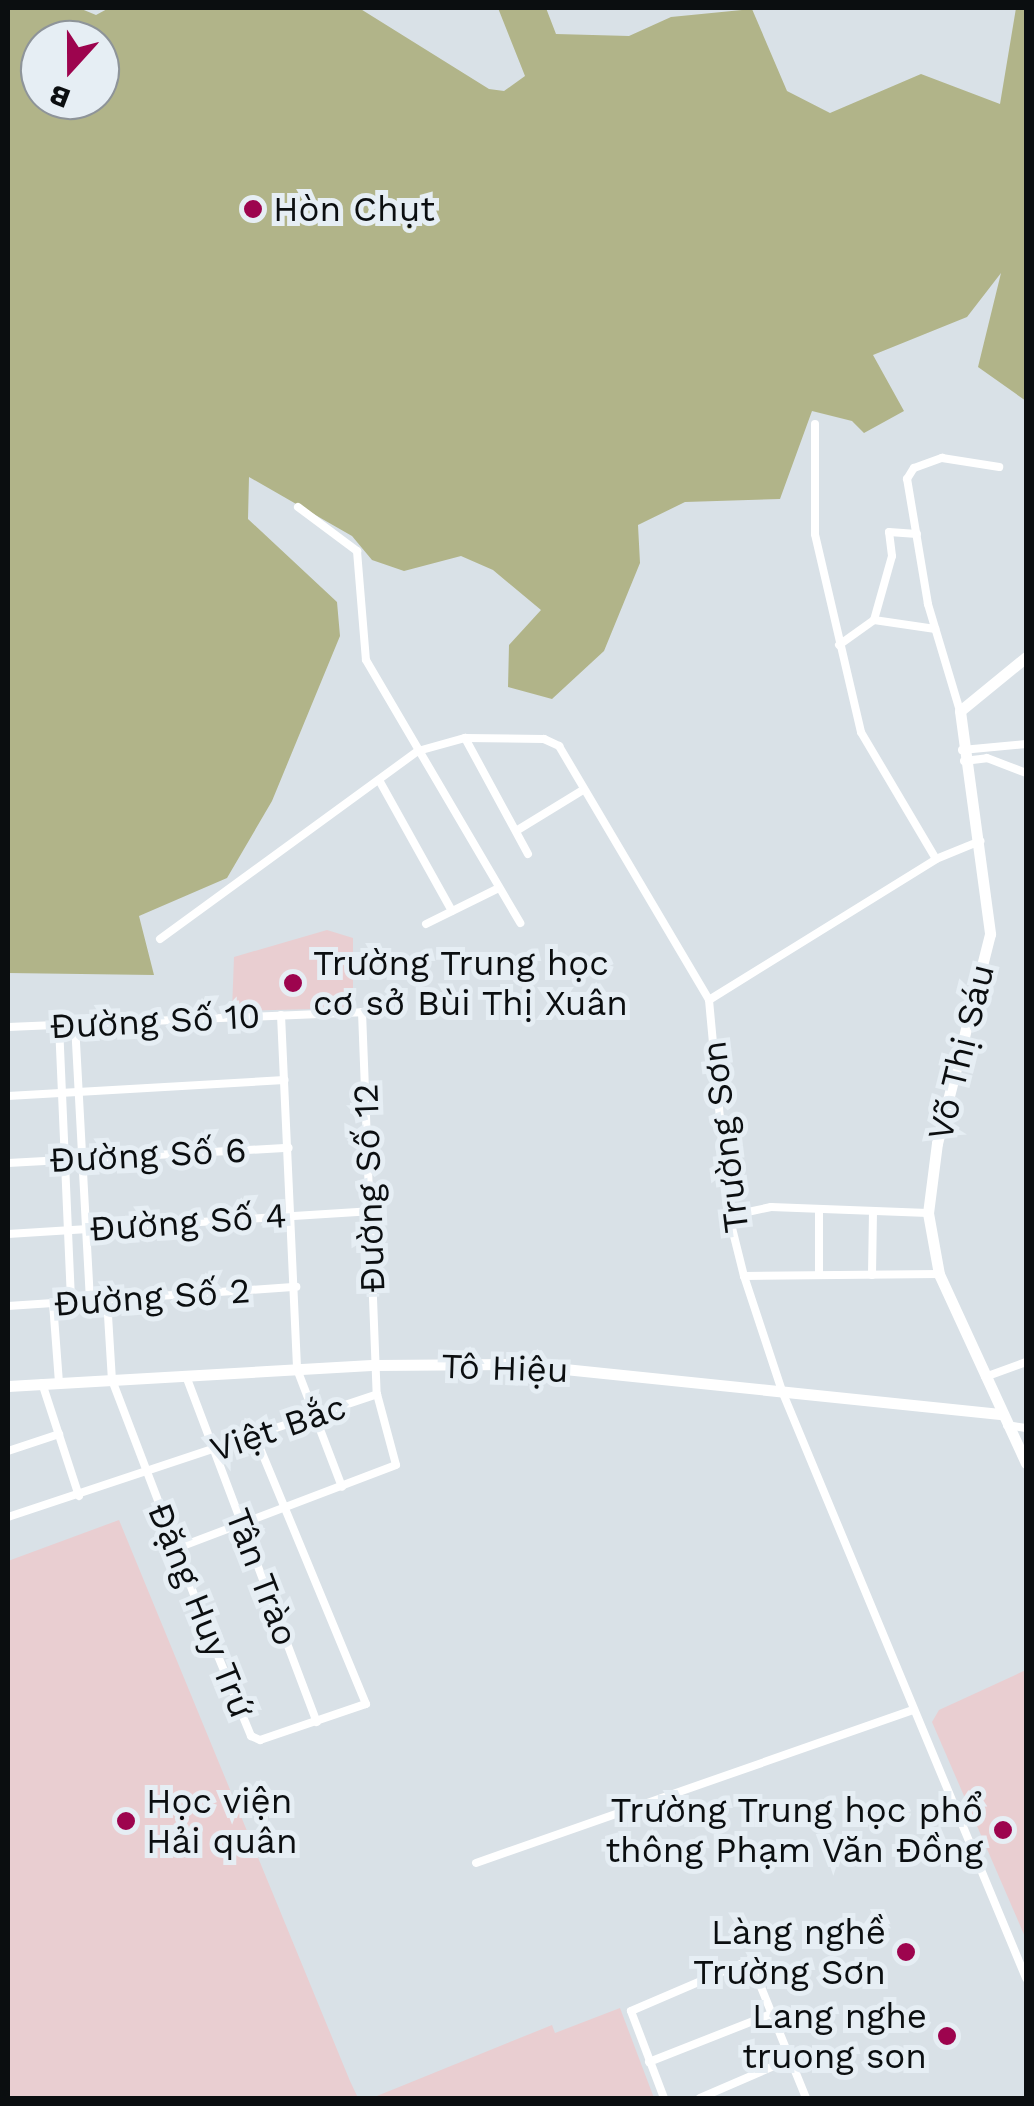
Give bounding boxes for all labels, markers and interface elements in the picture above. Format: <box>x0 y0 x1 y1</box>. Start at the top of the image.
north arrow <box>20 20 120 120</box>
text: B <box>45 78 75 115</box>
place label: Hòn Chụt <box>273 188 435 230</box>
marker: Hòn Chụt <box>242 198 264 220</box>
place label: Trường Trung học cơ sở Bùi Thị Xuân <box>313 942 629 1024</box>
street label: Võ Thị Sáu <box>919 959 1003 1145</box>
marker: Trường Trung học cơ sở Bùi Thị Xuân <box>282 972 304 994</box>
street label: Đường Số 10 <box>48 994 262 1048</box>
street label: Trường Sơn <box>692 1039 758 1235</box>
street label: Đường Số 12 <box>344 1082 394 1294</box>
street label: Đường Số 6 <box>48 1129 248 1181</box>
street label: Đường Số 4 <box>88 1194 288 1250</box>
street label: Đường Số 2 <box>53 1269 251 1325</box>
street label: Tô Hiệu <box>441 1345 569 1391</box>
street label: Việt Bắc <box>205 1385 351 1471</box>
street label: Đặng Huy Trứ <box>139 1496 263 1724</box>
street label: Tân Trào <box>217 1502 307 1652</box>
place label: Học viện Hải quân <box>146 1780 298 1862</box>
place label: Trường Trung học phổ thông Phạm Văn Đồng <box>604 1789 983 1871</box>
marker: Học viện Hải quân <box>115 1810 137 1832</box>
marker: Trường Trung học phổ thông Phạm Văn Đồng <box>992 1819 1014 1841</box>
place label: Làng nghề Trường Sơn <box>693 1911 886 1993</box>
marker: Làng nghề Trường Sơn <box>895 1941 917 1963</box>
place label: Lang nghe truong son <box>742 1995 927 2077</box>
marker: Lang nghe truong son <box>936 2025 958 2047</box>

